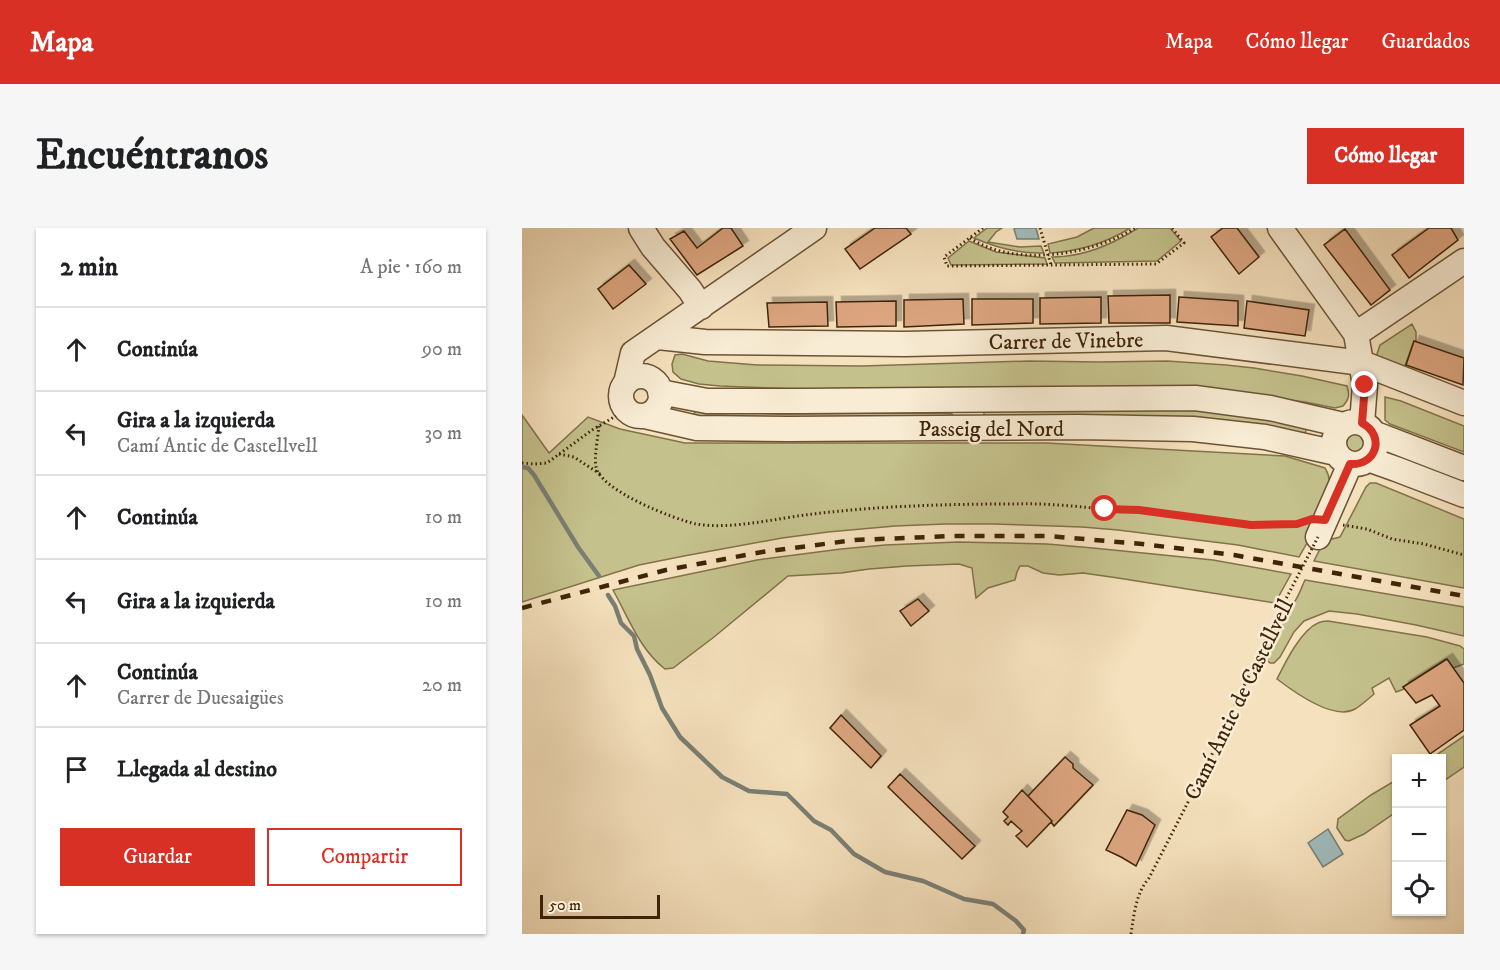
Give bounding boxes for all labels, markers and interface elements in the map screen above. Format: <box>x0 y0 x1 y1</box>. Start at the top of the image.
text: Mapa <box>30 25 93 60</box>
text: Mapa <box>1165 29 1213 55</box>
text: Cómo llegar <box>1246 29 1348 55</box>
text: Guardados <box>1381 29 1470 55</box>
button: Cómo llegar <box>1307 128 1464 184</box>
text: Encuéntranos <box>36 130 268 182</box>
text: 2 min <box>60 251 118 284</box>
text: A pie · 160 m <box>360 255 462 280</box>
street label: Carrer de Vinebre <box>988 327 1144 356</box>
icon: ahead <box>60 333 93 366</box>
text: Continúa <box>117 336 198 363</box>
text: 90 m <box>422 337 462 362</box>
route end <box>1351 371 1377 397</box>
text: Gira a la izquierda <box>117 407 275 434</box>
street label: Passeig del Nord <box>918 416 1064 443</box>
icon: left <box>60 417 93 450</box>
text: 30 m <box>424 421 462 446</box>
text: Camí Antic de Castellvell <box>117 434 317 459</box>
route start <box>1091 495 1117 521</box>
icon: ahead <box>60 501 93 534</box>
text: Continúa <box>117 504 198 531</box>
text: 10 m <box>425 505 462 530</box>
icon: left <box>60 585 93 618</box>
text: Gira a la izquierda <box>117 588 275 615</box>
text: 10 m <box>425 589 462 614</box>
street label: Camí Antic de Castellvell <box>1179 594 1300 805</box>
text: Continúa <box>117 659 198 686</box>
icon: ahead <box>60 669 93 702</box>
text: 20 m <box>422 673 462 698</box>
text: Carrer de Duesaigües <box>117 686 284 711</box>
icon: arrive <box>60 753 93 786</box>
map controls <box>1392 754 1446 916</box>
button: + <box>1392 754 1446 808</box>
text: Llegada al destino <box>117 756 277 783</box>
button: − <box>1392 808 1446 862</box>
button: Guardar <box>60 828 255 886</box>
button: Compartir <box>267 828 462 886</box>
button: locate <box>1392 862 1446 916</box>
scale bar <box>540 892 660 920</box>
text: 50 m <box>549 895 581 915</box>

